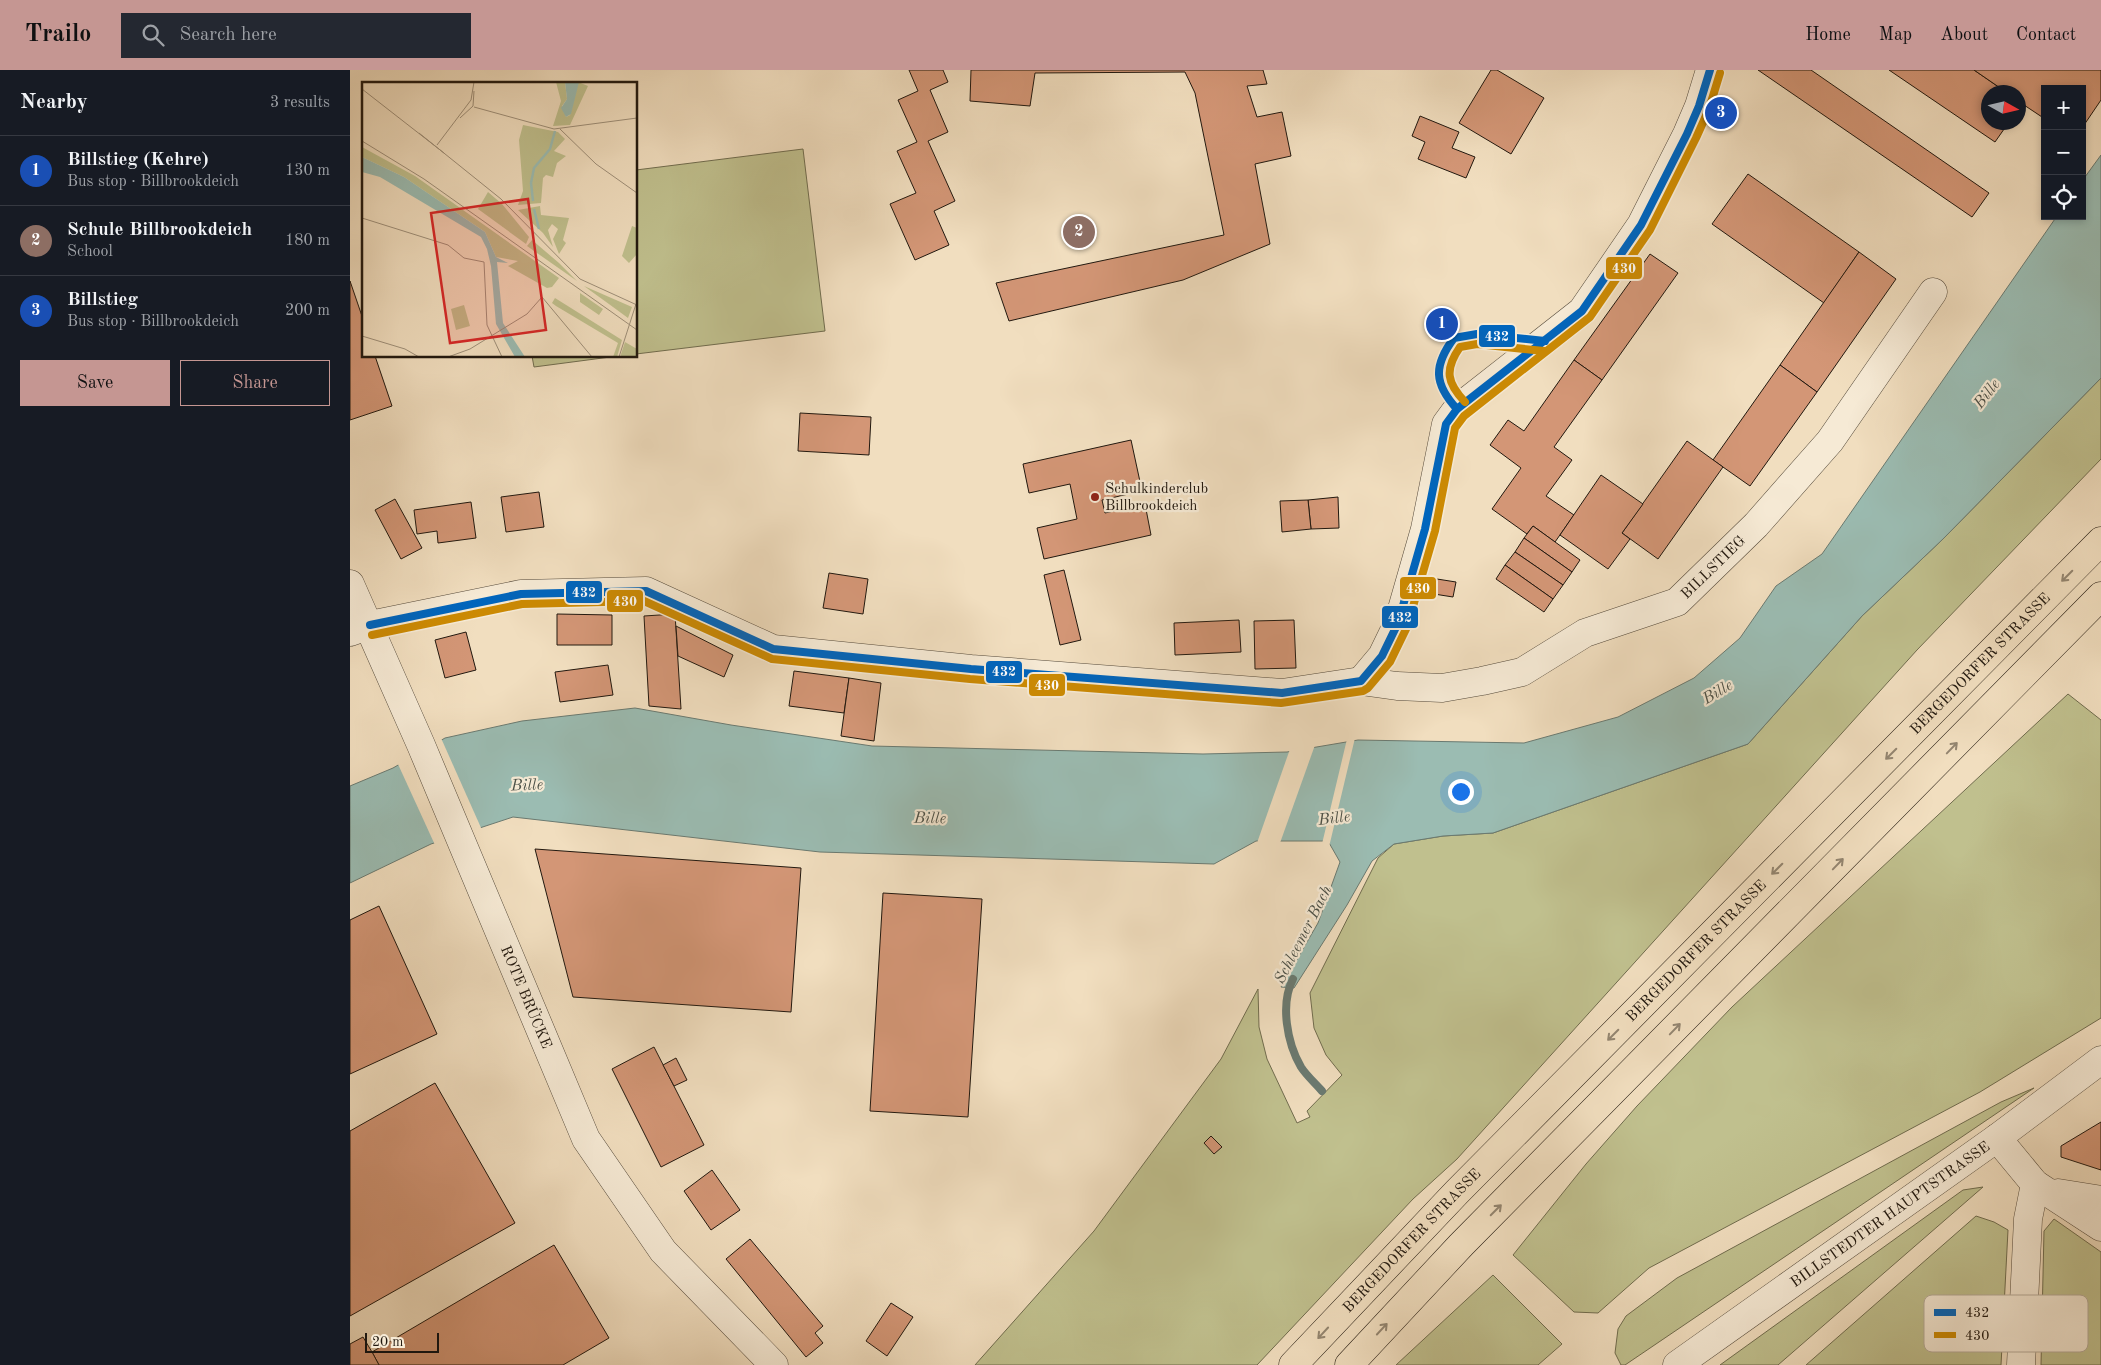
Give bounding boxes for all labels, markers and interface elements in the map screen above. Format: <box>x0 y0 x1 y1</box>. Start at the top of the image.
search box <box>121 13 471 58</box>
icon: search <box>139 21 167 49</box>
text: Trailo <box>25 23 91 47</box>
text: Search here <box>179 26 277 45</box>
text: Home <box>1805 26 1851 44</box>
text: Map <box>1879 26 1912 44</box>
text: About <box>1940 26 1988 44</box>
text: Contact <box>2016 26 2076 44</box>
inset map <box>362 82 638 358</box>
north arrow <box>1981 85 2026 130</box>
map controls <box>2041 85 2086 220</box>
button: + <box>2041 85 2086 130</box>
text: Nearby <box>20 92 88 113</box>
pin: 3 <box>1705 94 1737 132</box>
text: 3 results <box>270 95 330 111</box>
button: − <box>2041 130 2086 175</box>
text: Billstieg (Kehre) <box>67 151 209 170</box>
text: 1 <box>31 163 41 179</box>
text: 130 m <box>285 163 330 179</box>
text: Bus stop · Billbrookdeich <box>67 174 239 190</box>
button: locate <box>2041 175 2086 220</box>
pin: 2 <box>1063 213 1095 251</box>
text: Schule Billbrookdeich <box>67 221 252 240</box>
text: 2 <box>31 233 41 249</box>
text: 180 m <box>285 233 330 249</box>
text: School <box>67 244 113 260</box>
line badge: 430 <box>1605 256 1643 280</box>
text: 430 <box>1612 262 1636 276</box>
text: Billstieg <box>67 291 138 310</box>
text: 3 <box>31 303 41 319</box>
text: 200 m <box>285 303 330 319</box>
pin: 1 <box>1426 305 1458 343</box>
text: Bus stop · Billbrookdeich <box>67 314 239 330</box>
line badge: 432 <box>1478 324 1516 348</box>
text: 432 <box>1485 330 1509 344</box>
button: Save <box>20 360 170 406</box>
button: Share <box>180 360 330 406</box>
water label: Bille <box>1971 376 2004 413</box>
place label: Schulkinderclub Billbrookdeich <box>1105 482 1208 514</box>
marker: Schulkinderclub Billbrookdeich <box>1089 491 1101 503</box>
street label: BILLSTIEG <box>1679 534 1749 603</box>
one-way arrow <box>2061 570 2073 582</box>
line badge: 430 <box>1399 576 1437 600</box>
line badge: 432 <box>565 580 603 604</box>
text: 430 <box>1406 582 1430 596</box>
text: 432 <box>572 586 596 600</box>
line badge: 430 <box>606 589 644 613</box>
street label: BERGEDORFER STRASSE <box>1908 591 2054 738</box>
text: 430 <box>613 595 637 609</box>
line badge: 432 <box>1381 605 1419 629</box>
text: 432 <box>1388 611 1412 625</box>
line badge: 432 <box>985 660 1023 684</box>
text: 432 <box>992 665 1016 679</box>
line badge: 430 <box>1028 673 1066 697</box>
water label: Bille <box>1699 677 1736 708</box>
text: 430 <box>1035 679 1059 693</box>
one-way arrow <box>1946 741 1958 754</box>
one-way arrow <box>1885 748 1897 760</box>
water label: Bille <box>510 777 544 795</box>
your location <box>1448 779 1474 805</box>
water label: Bille <box>1316 809 1352 829</box>
water label: Bille <box>913 811 947 827</box>
one-way arrow <box>1832 857 1844 870</box>
one-way arrow <box>1771 863 1783 876</box>
street label: BERGEDORFER STRASSE <box>1624 878 1770 1025</box>
water label: Schleemer Bach <box>1272 883 1335 987</box>
street label: ROTE BRÜCKE <box>497 944 553 1051</box>
one-way arrow <box>1669 1023 1681 1036</box>
one-way arrow <box>1607 1028 1619 1041</box>
street label: BILLSTEDTER HAUPTSTRASSE <box>1788 1140 1993 1291</box>
street label: BERGEDORFER STRASSE <box>1341 1167 1484 1316</box>
one-way arrow <box>1489 1204 1502 1216</box>
legend <box>1924 1295 2088 1352</box>
text: 432 <box>1965 1306 1989 1320</box>
one-way arrow <box>1376 1323 1388 1336</box>
one-way arrow <box>1317 1327 1329 1340</box>
text: 430 <box>1965 1329 1989 1343</box>
scale bar <box>365 1330 439 1353</box>
text: 20 m <box>372 1335 403 1349</box>

